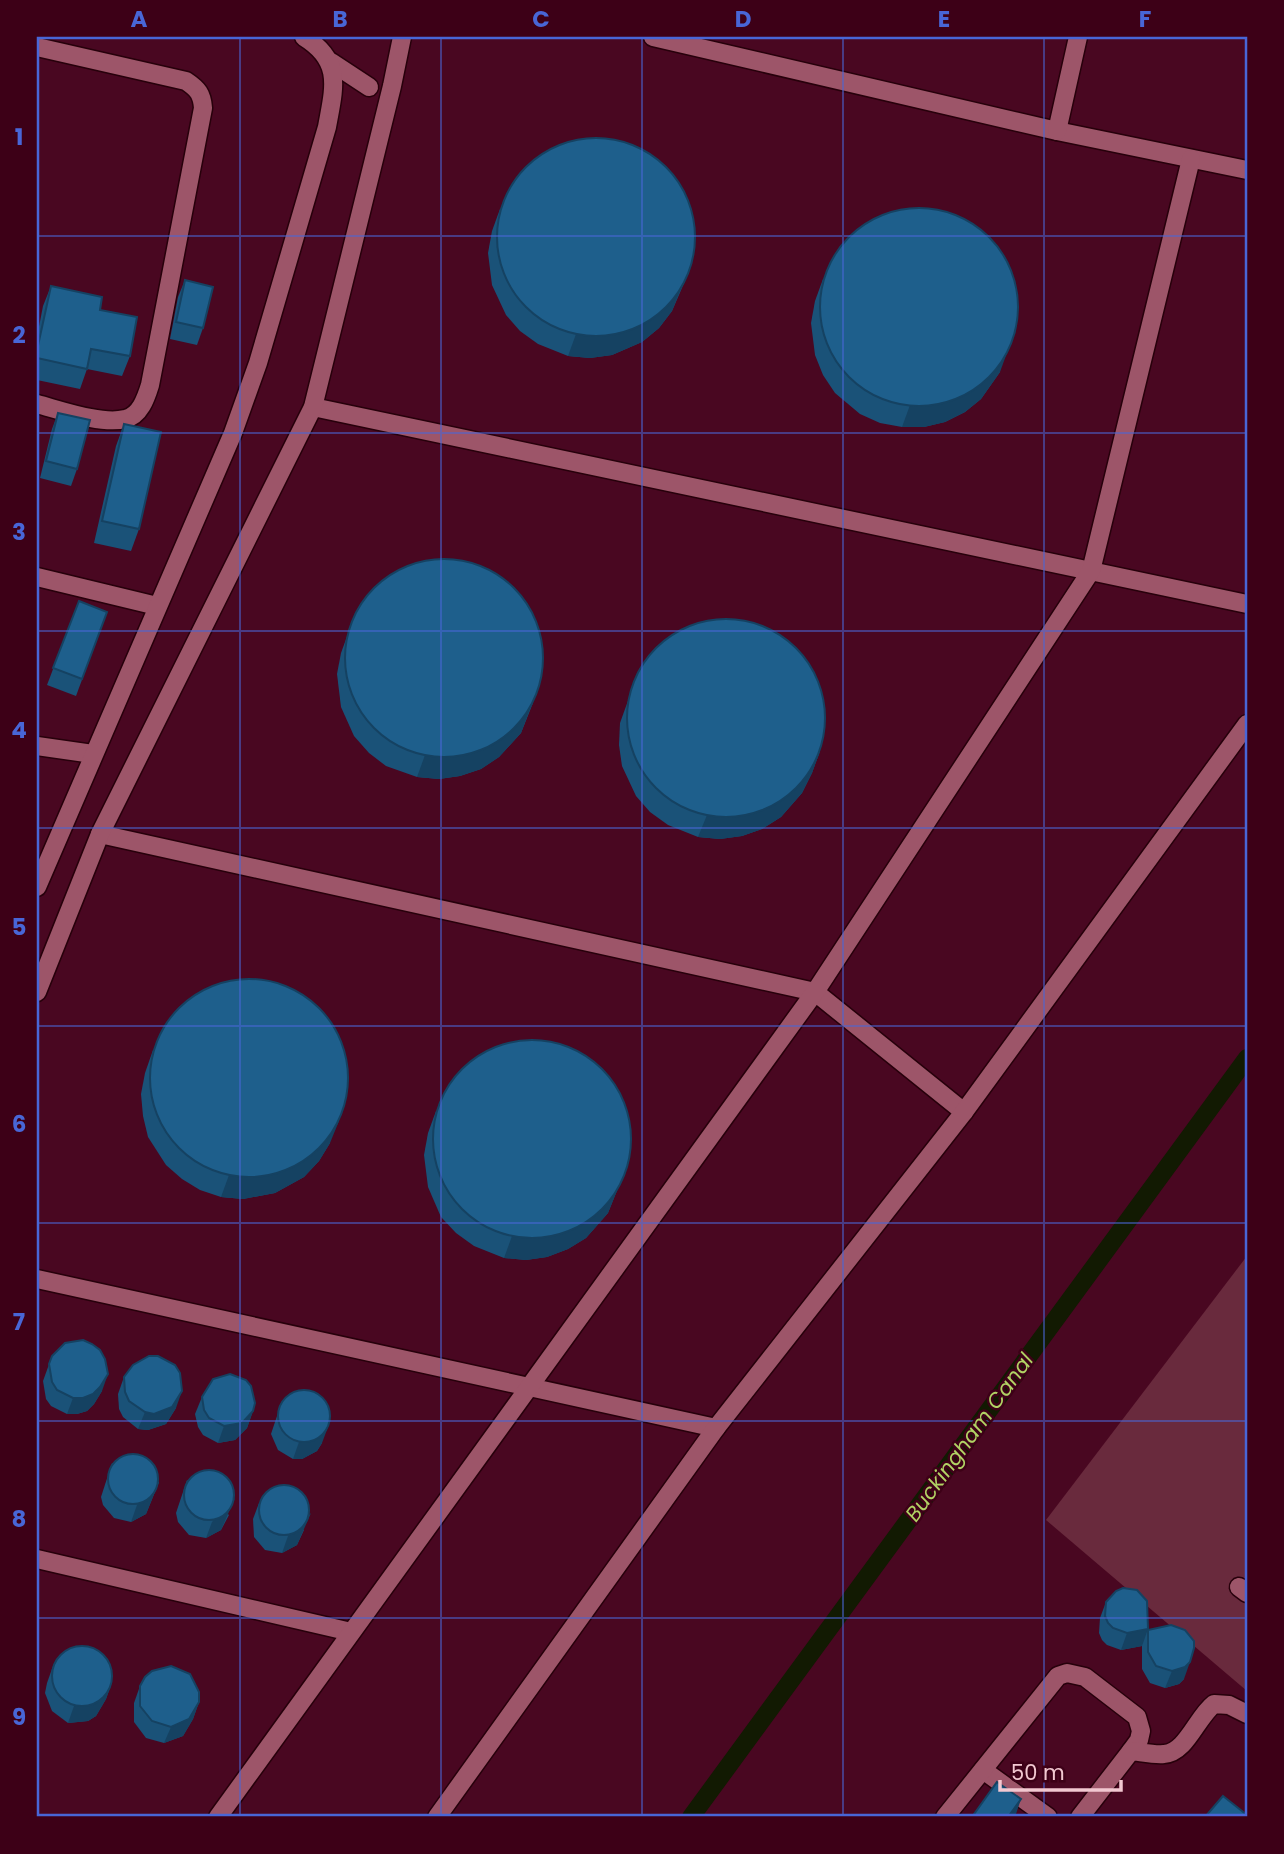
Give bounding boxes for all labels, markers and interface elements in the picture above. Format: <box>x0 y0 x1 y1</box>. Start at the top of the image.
text: A <box>131 3 148 35</box>
text: B <box>332 3 348 35</box>
text: C <box>532 3 550 35</box>
text: D <box>735 3 751 35</box>
text: E <box>938 3 950 35</box>
text: F <box>1139 3 1151 35</box>
text: 1 <box>15 121 23 153</box>
text: 2 <box>12 319 26 351</box>
text: 3 <box>12 516 26 548</box>
text: 4 <box>11 714 27 746</box>
text: 5 <box>12 911 26 943</box>
text: 6 <box>12 1108 26 1140</box>
text: 7 <box>13 1306 25 1338</box>
water label: Buckingham Canal <box>898 1346 1040 1527</box>
text: 8 <box>12 1503 26 1535</box>
text: 9 <box>12 1701 26 1733</box>
scale bar <box>1000 1749 1121 1793</box>
text: 50 m <box>1011 1758 1065 1787</box>

